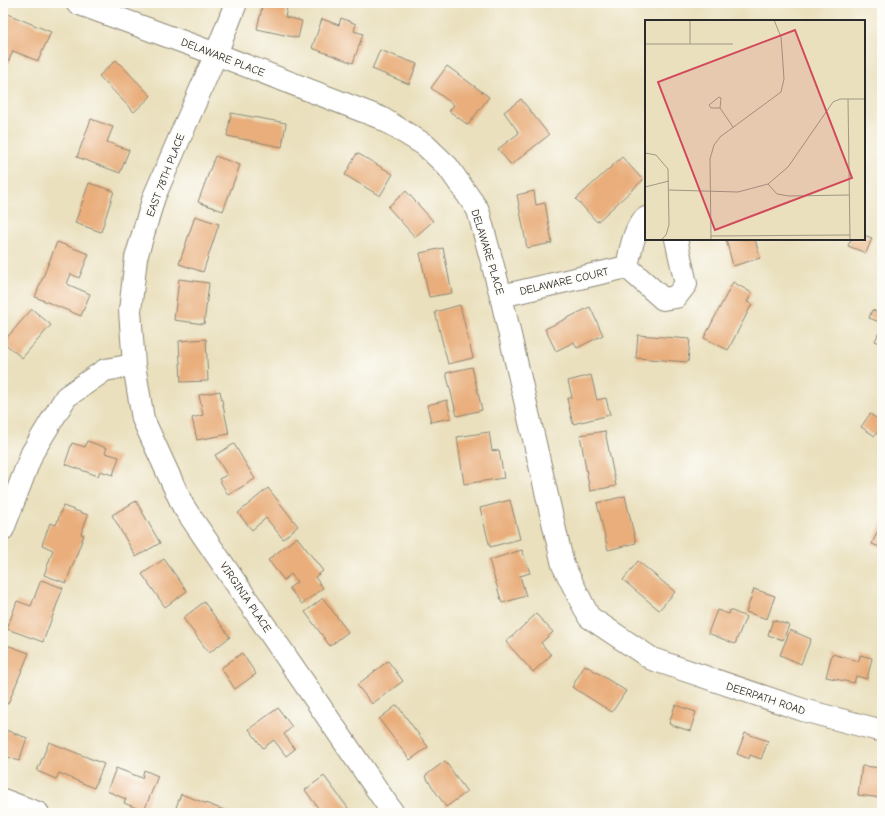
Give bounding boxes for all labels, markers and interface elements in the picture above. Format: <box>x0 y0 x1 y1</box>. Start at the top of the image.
inset map <box>645 20 865 240</box>
street label: DELAWARE PLACE <box>179 36 267 80</box>
street label: EAST 78TH PLACE <box>144 131 187 219</box>
street label: DELAWARE PLACE <box>468 208 507 297</box>
street label: DELAWARE COURT <box>518 265 610 298</box>
street label: VIRGINIA PLACE <box>217 560 274 635</box>
street label: DEERPATH ROAD <box>725 680 807 717</box>

